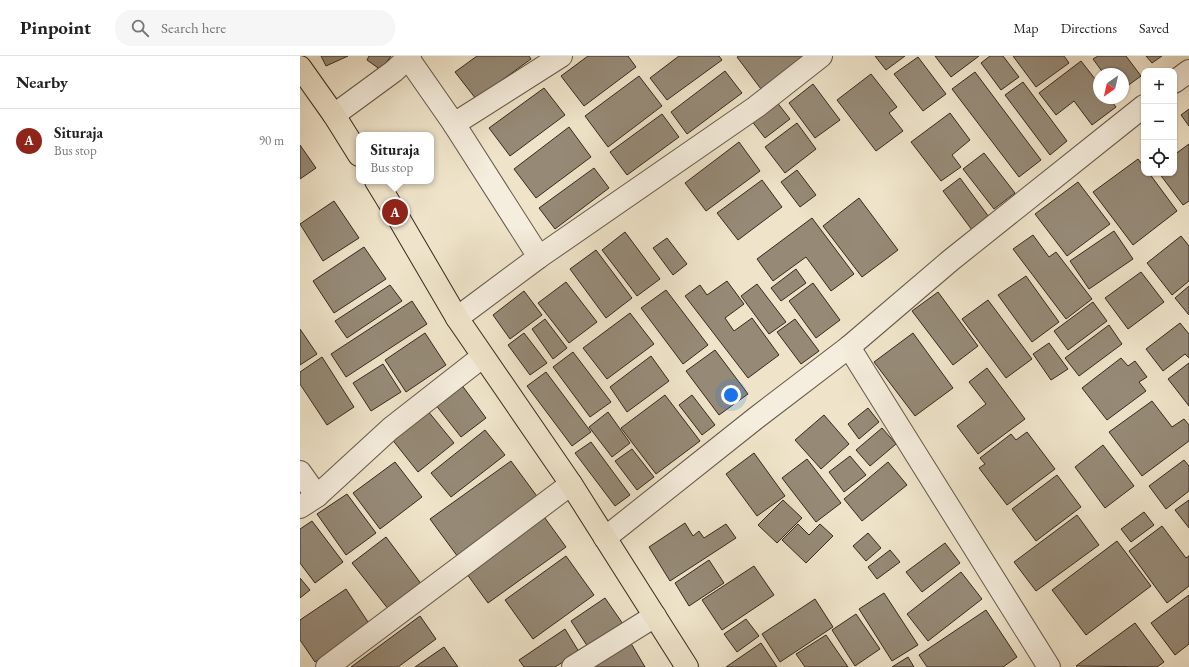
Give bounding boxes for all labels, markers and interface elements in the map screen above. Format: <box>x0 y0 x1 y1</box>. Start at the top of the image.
search box <box>115 10 395 46</box>
text: Pinpoint <box>20 15 91 40</box>
icon: search <box>129 17 151 39</box>
text: Search here <box>161 18 226 37</box>
text: Map <box>1013 19 1039 37</box>
text: Directions <box>1061 19 1117 37</box>
text: Saved <box>1139 19 1169 37</box>
north arrow <box>1093 68 1129 104</box>
map controls <box>1141 68 1177 176</box>
button: + <box>1141 68 1177 104</box>
text: Nearby <box>16 71 68 93</box>
button: − <box>1141 104 1177 140</box>
text: Situraja <box>54 123 103 142</box>
text: A <box>24 132 34 149</box>
text: 90 m <box>259 132 284 149</box>
popup <box>356 132 434 184</box>
text: Situraja <box>370 140 420 159</box>
button: locate <box>1141 140 1177 176</box>
text: Bus stop <box>54 142 97 159</box>
text: Bus stop <box>370 159 413 176</box>
pin: A <box>382 197 408 227</box>
your location <box>721 385 741 405</box>

